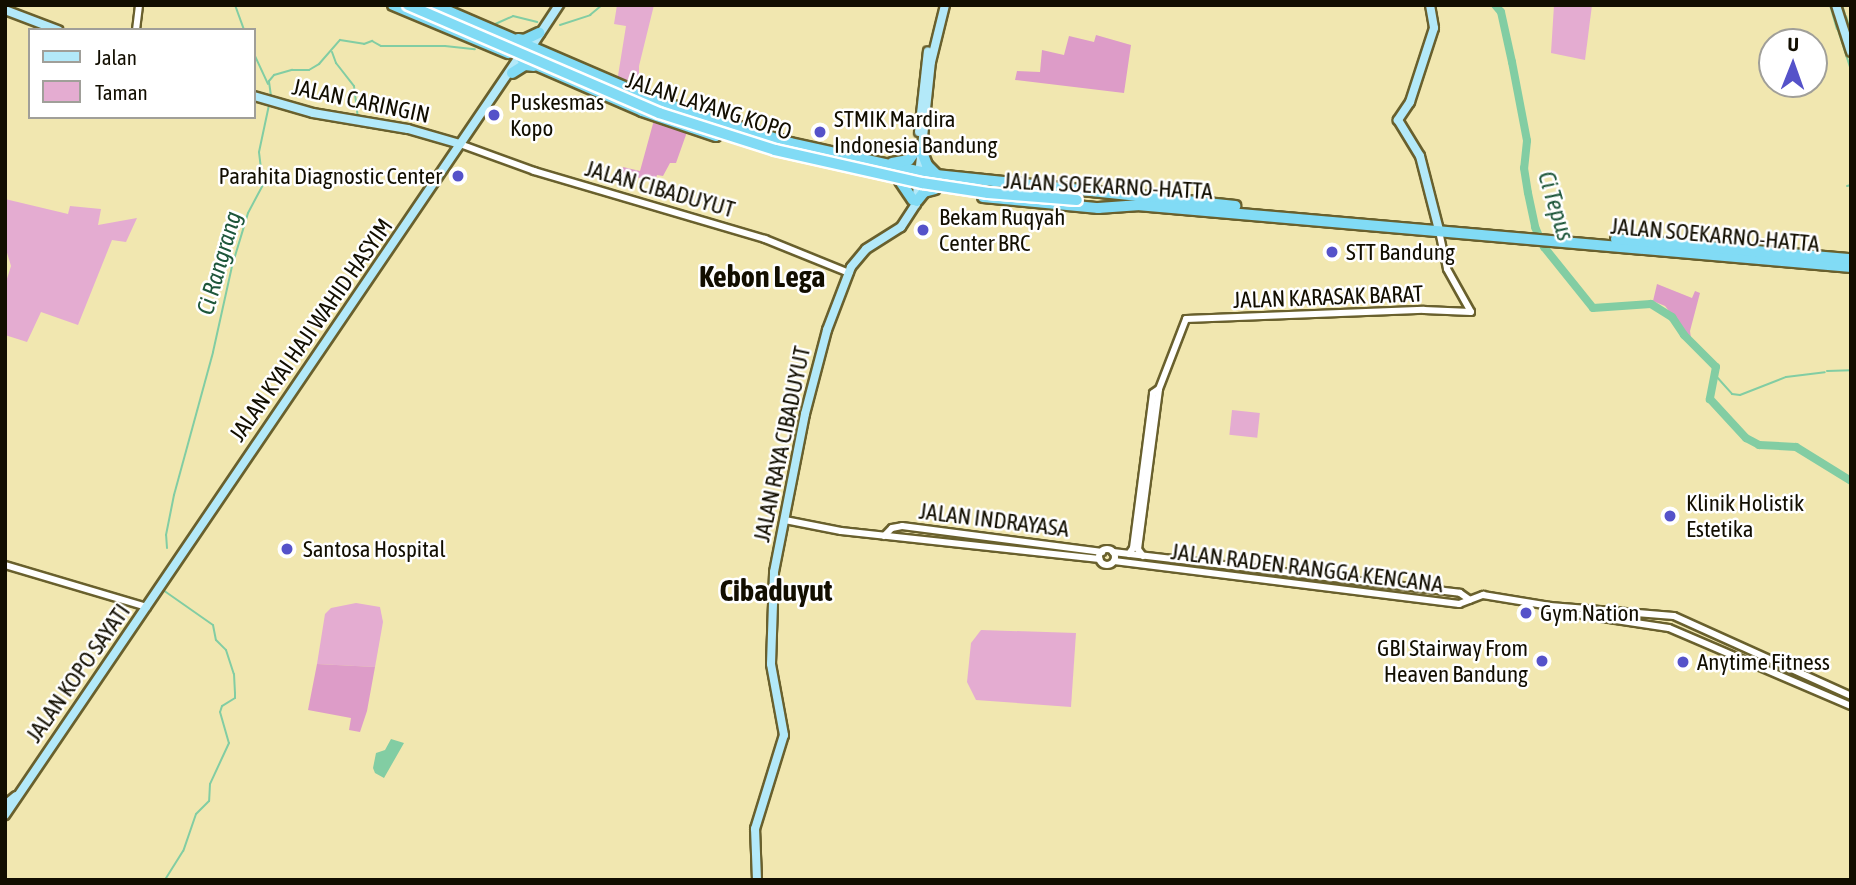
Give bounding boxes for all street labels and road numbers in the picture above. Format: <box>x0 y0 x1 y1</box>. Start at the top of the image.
street label: JALAN LAYANG KOPO <box>623 66 795 146</box>
street label: JALAN CARINGIN <box>290 73 432 129</box>
street label: JALAN CIBADUYUT <box>582 154 738 224</box>
street label: JALAN SOEKARNO-HATTA <box>1003 167 1213 205</box>
street label: JALAN SOEKARNO-HATTA <box>1609 212 1821 258</box>
street label: JALAN KYAI HAJI WAHID HASYIM <box>223 213 399 447</box>
street label: JALAN KARASAK BARAT <box>1232 280 1424 314</box>
street label: JALAN RAYA CIBADUYUT <box>748 344 816 544</box>
street label: JALAN INDRAYASA <box>918 497 1070 543</box>
street label: JALAN RADEN RANGGA KENCANA <box>1169 538 1445 598</box>
street label: JALAN KOPO SAYATI <box>20 599 136 747</box>

